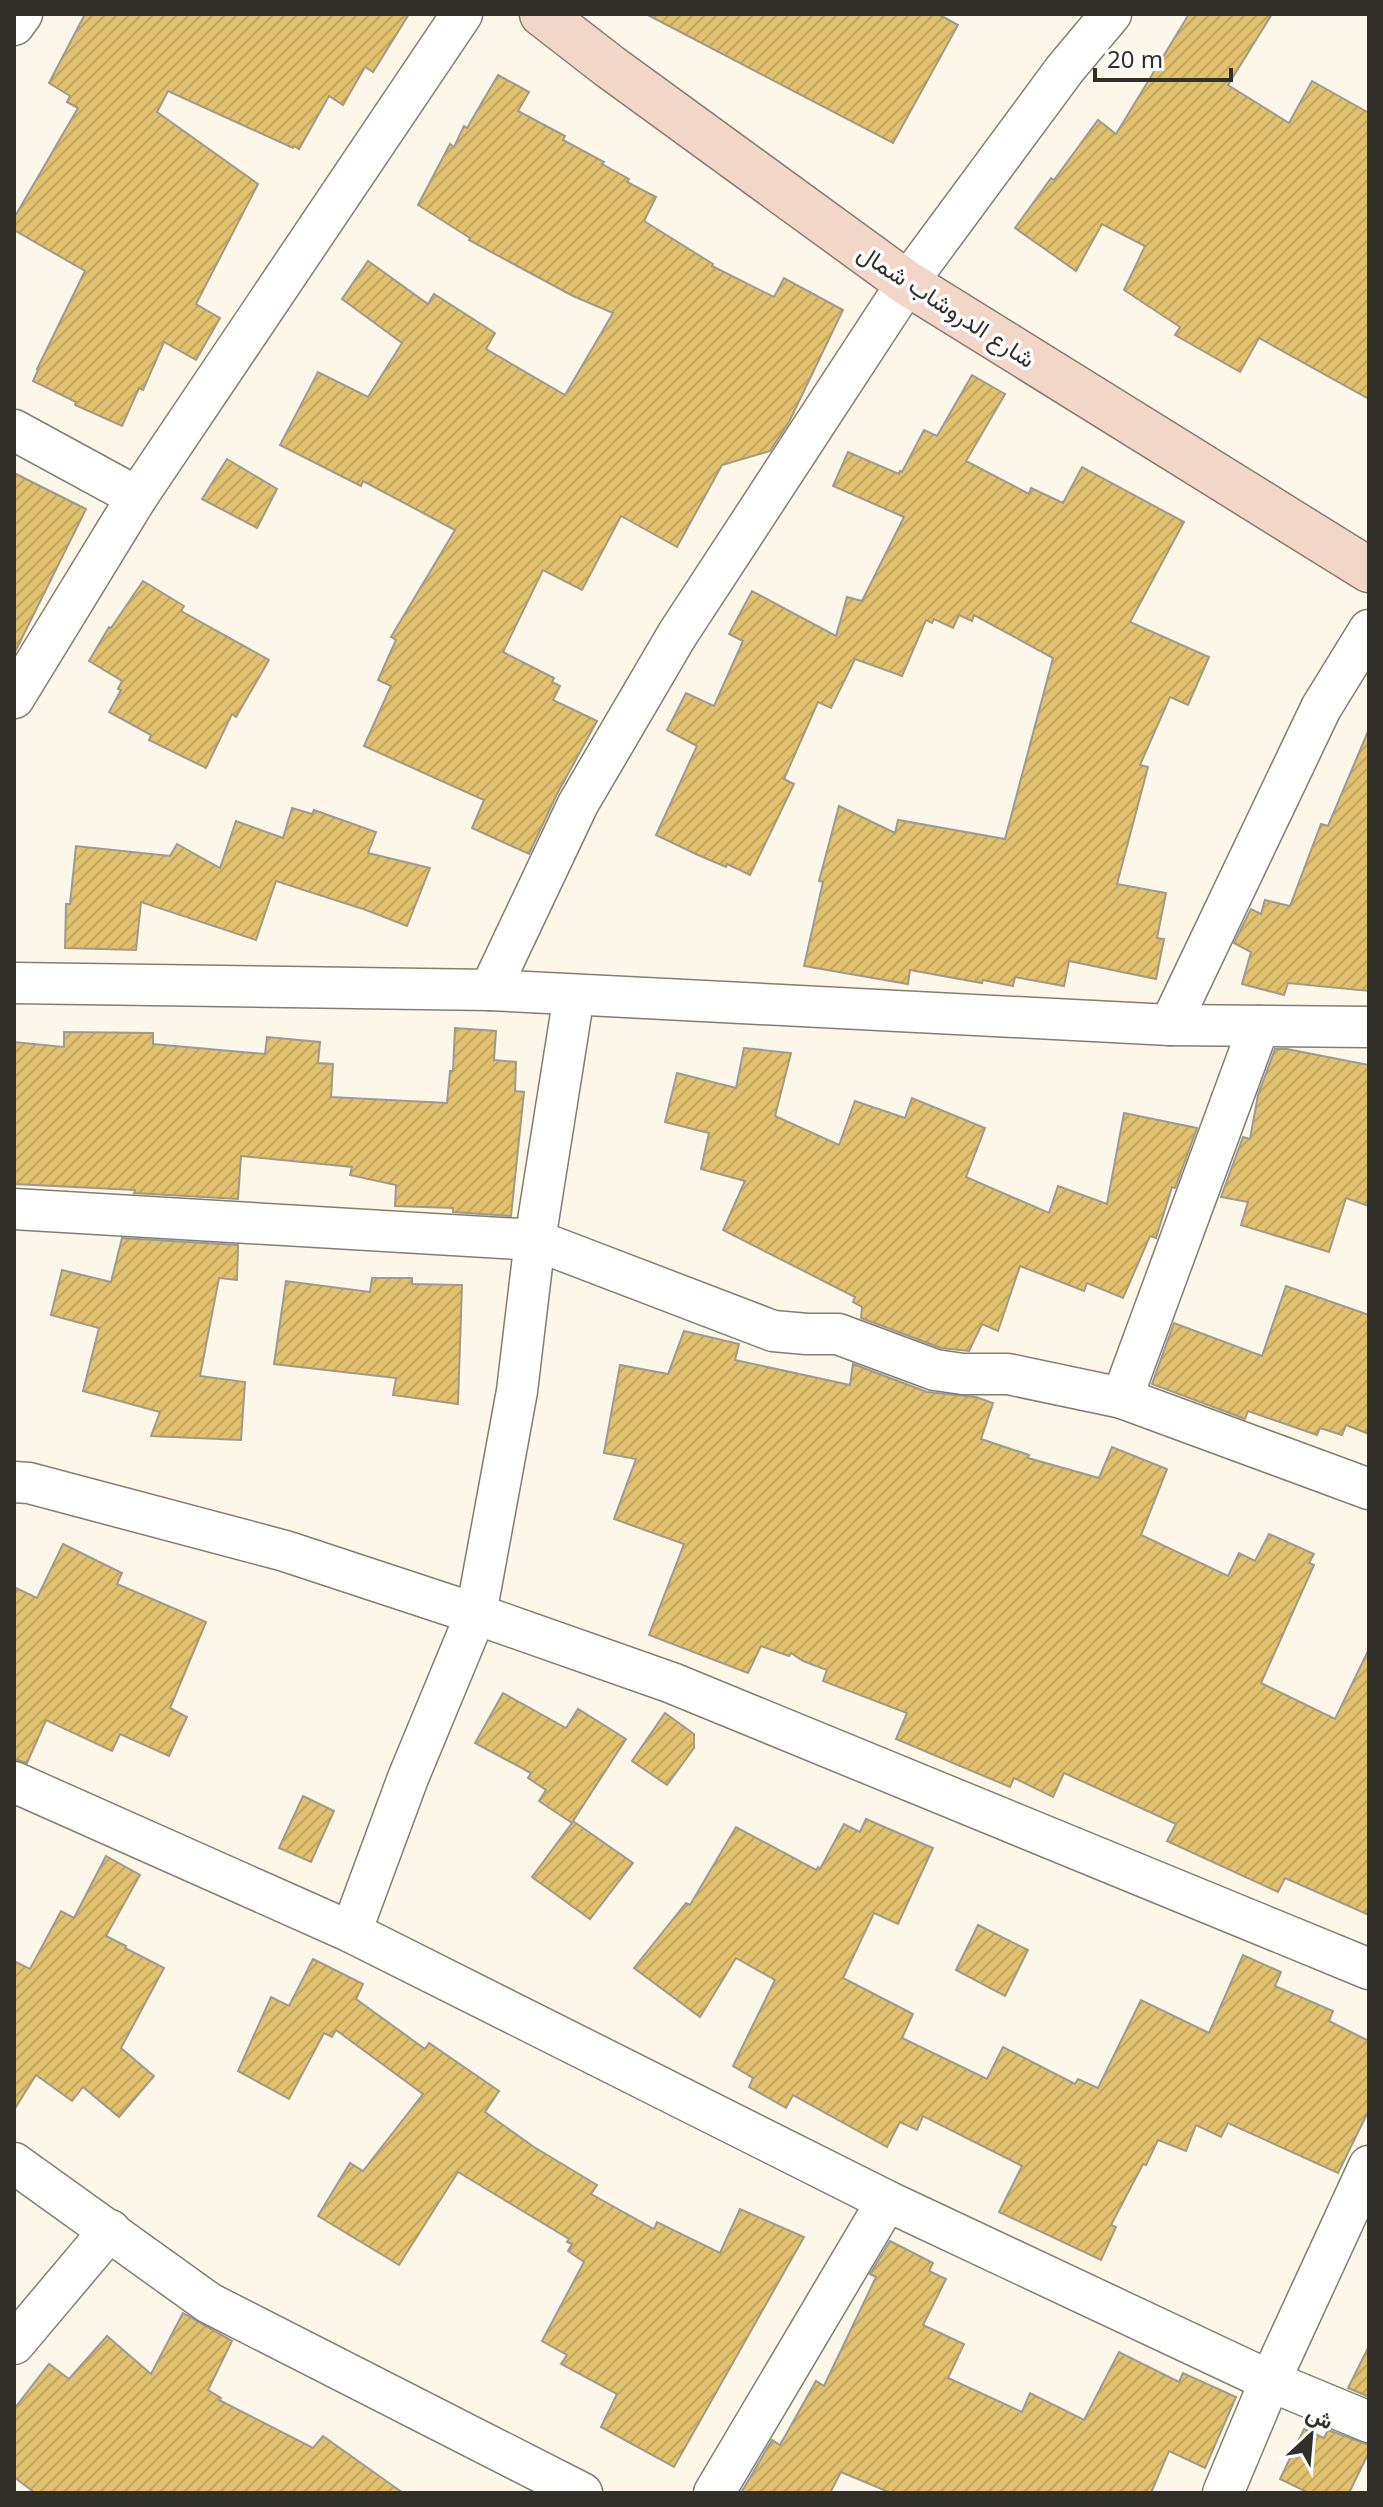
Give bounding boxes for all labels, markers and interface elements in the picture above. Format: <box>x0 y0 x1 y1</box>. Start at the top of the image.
scale bar <box>1095 32 1231 82</box>
text: 20 m <box>1107 42 1163 75</box>
street label: شارع الدروشاب شمال <box>851 235 1042 376</box>
north arrow <box>1271 2395 1351 2475</box>
text: ش <box>1302 2397 1339 2435</box>

